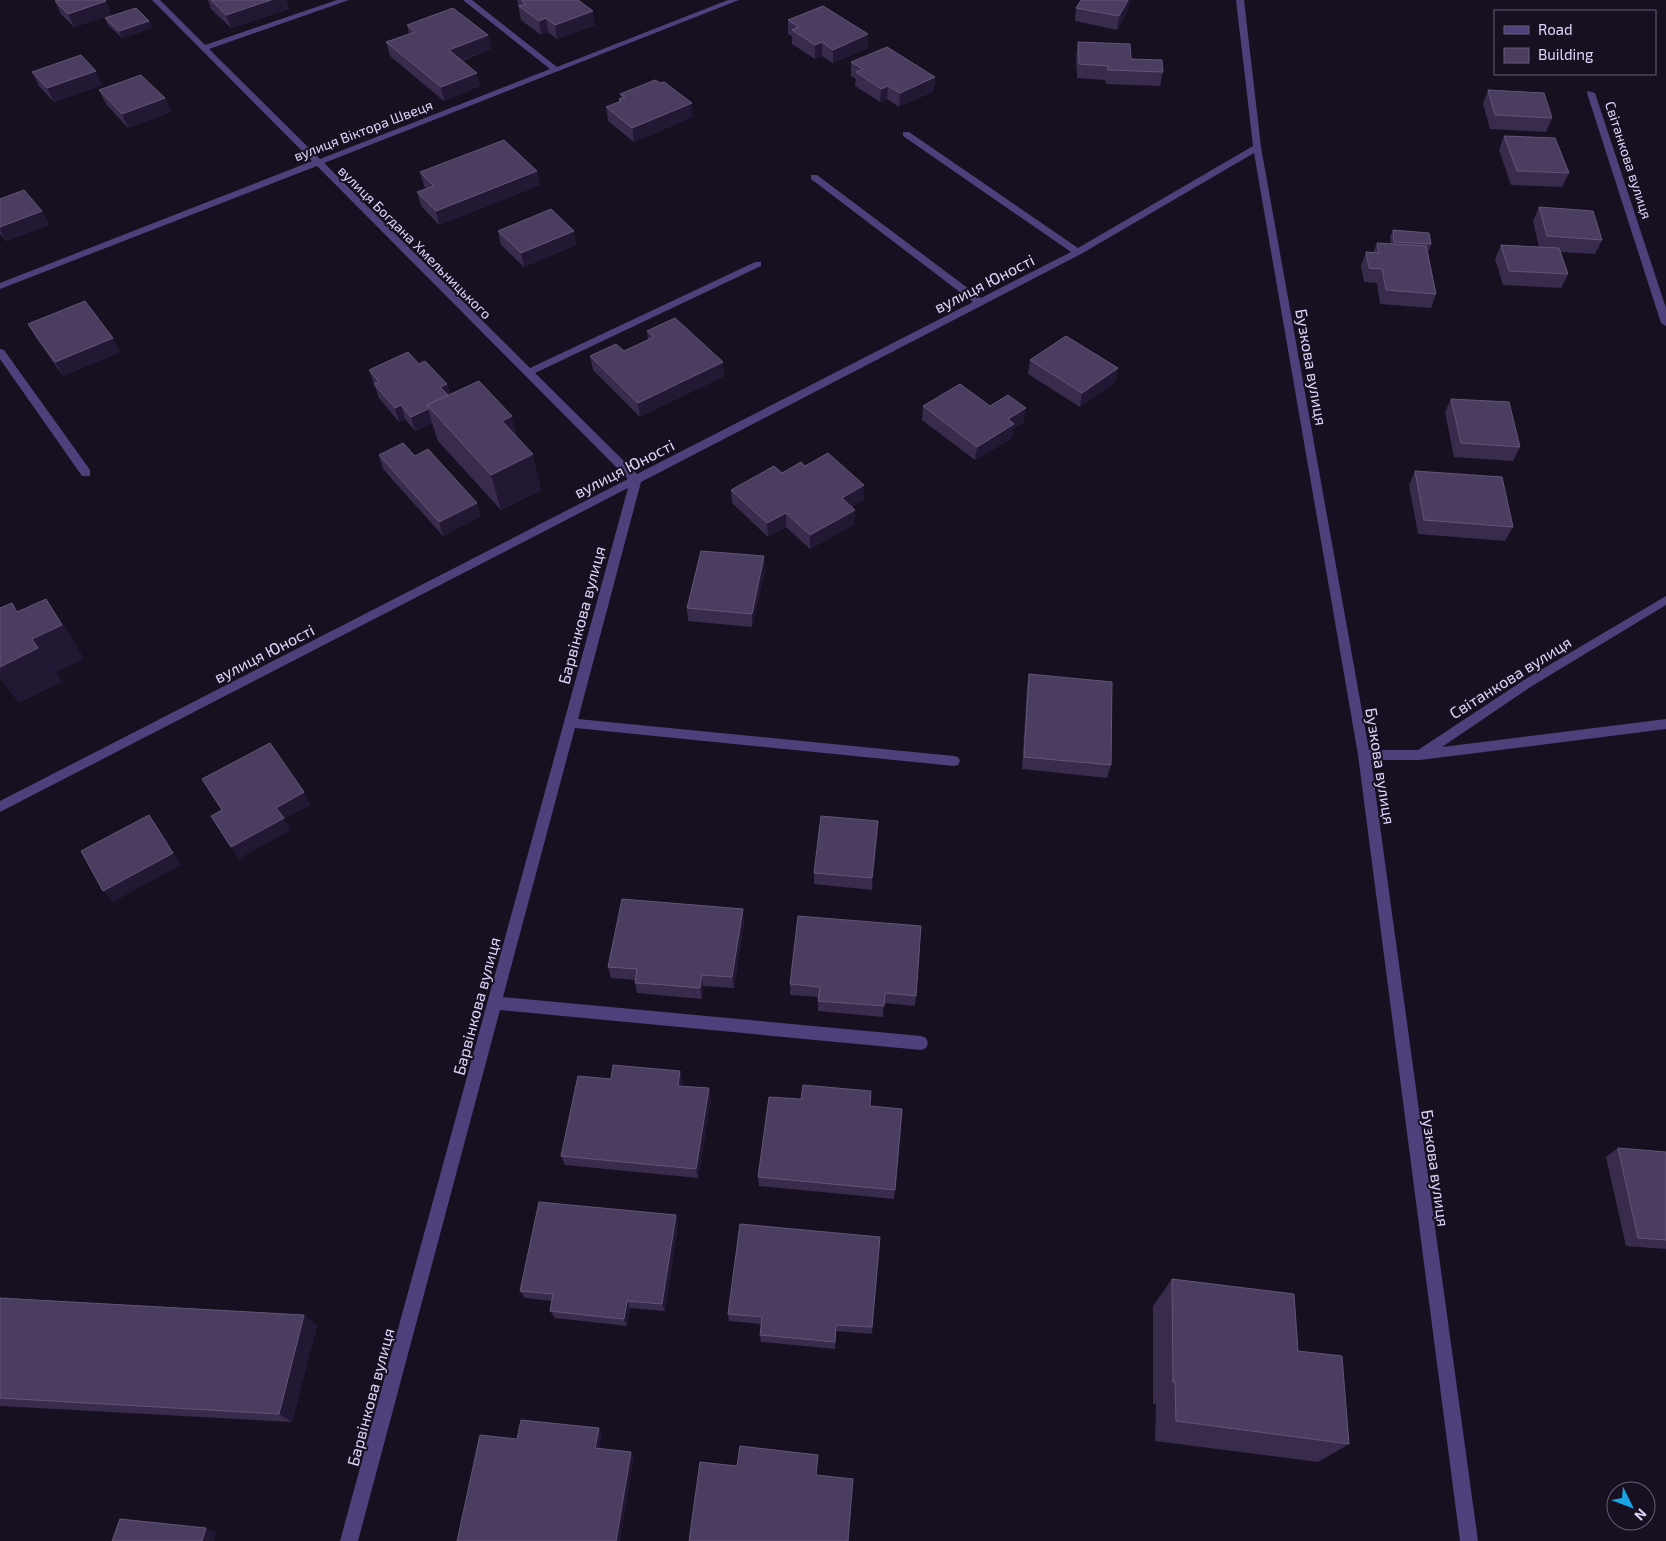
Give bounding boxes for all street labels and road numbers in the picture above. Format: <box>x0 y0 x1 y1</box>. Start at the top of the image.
street label: вулиця Віктора Швеця <box>291 96 435 164</box>
street label: Світанкова вулиця <box>1602 99 1656 221</box>
street label: вулиця Богдана Хмельницького <box>335 162 495 322</box>
street label: вулиця Юності <box>931 250 1038 317</box>
street label: Бузкова вулиця <box>1291 307 1332 427</box>
street label: вулиця Юності <box>571 435 678 502</box>
street label: Барвінкова вулиця <box>553 544 610 686</box>
street label: вулиця Юності <box>211 620 318 687</box>
street label: Світанкова вулиця <box>1446 632 1575 723</box>
street label: Бузкова вулиця <box>1361 706 1400 826</box>
street label: Барвінкова вулиця <box>448 935 505 1077</box>
street label: Бузкова вулиця <box>1417 1108 1454 1228</box>
street label: Барвінкова вулиця <box>342 1326 399 1468</box>

